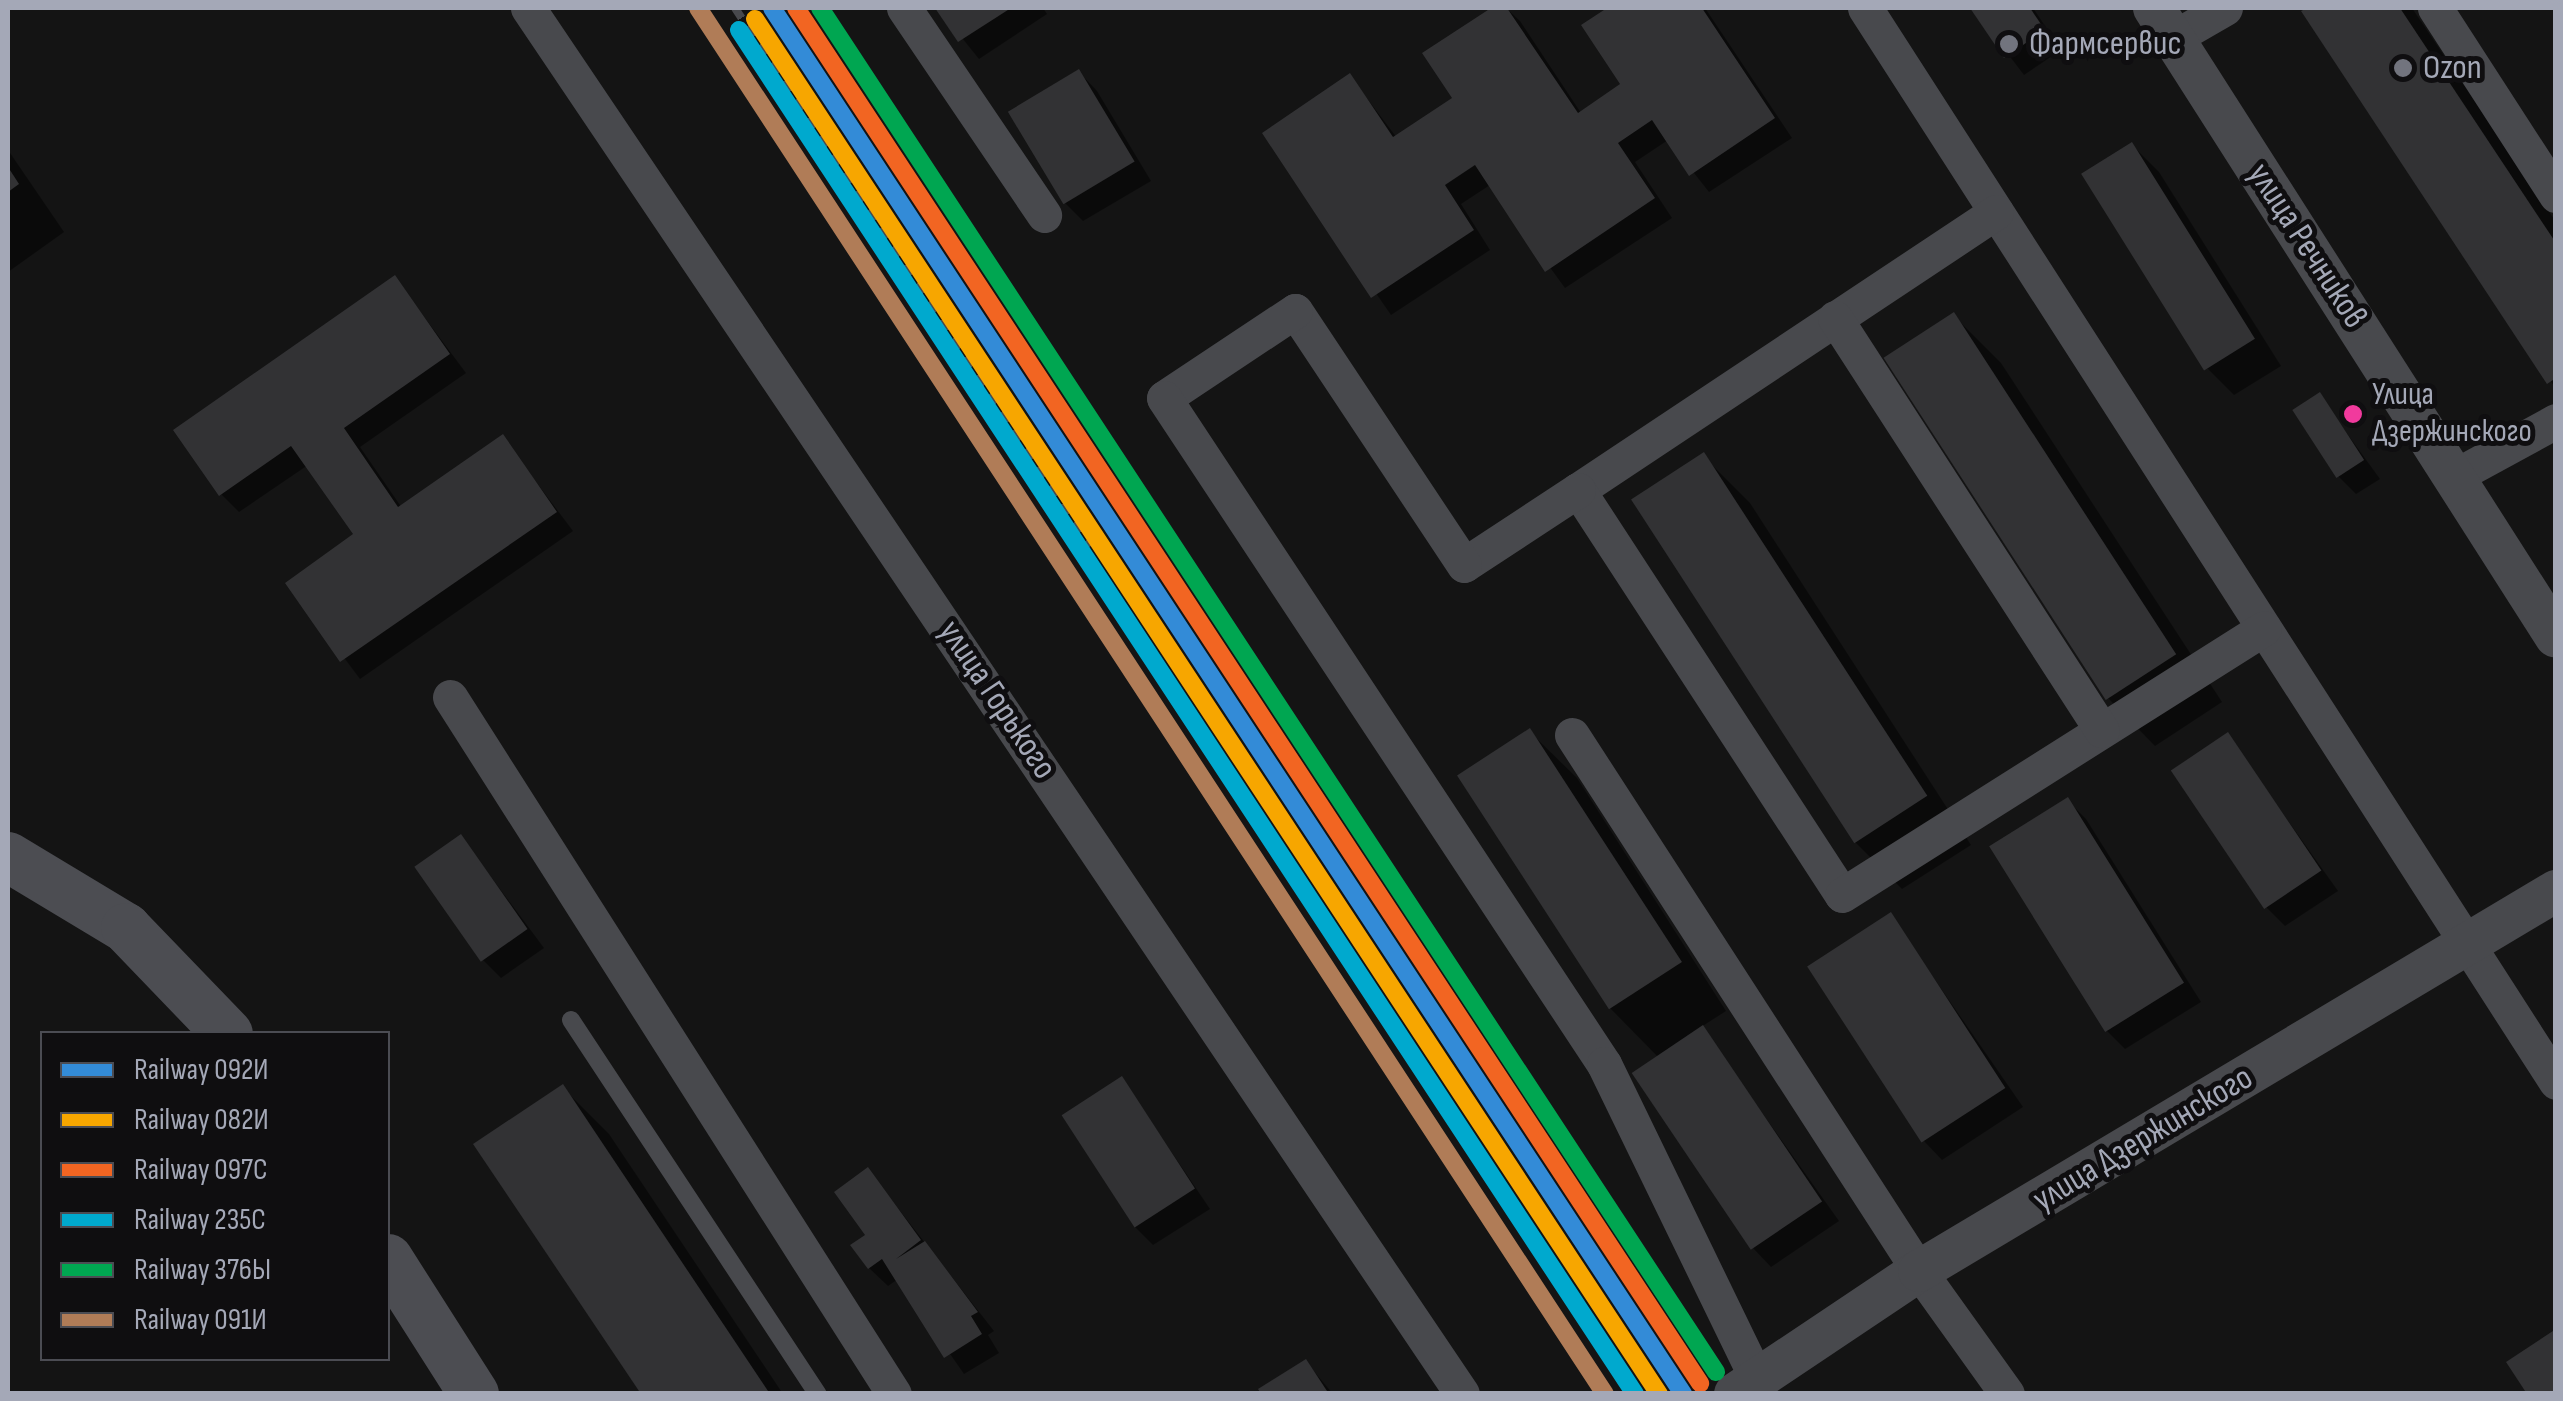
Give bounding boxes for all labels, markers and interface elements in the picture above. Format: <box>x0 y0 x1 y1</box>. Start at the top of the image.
place label: Фармсервис <box>2029 23 2181 65</box>
marker: Фармсервис <box>1998 33 2020 55</box>
place label: Ozon <box>2423 47 2482 89</box>
marker: Ozon <box>2392 57 2414 79</box>
street label: улица Речников <box>2238 156 2376 336</box>
place label: Улица Дзержинского <box>2372 377 2532 452</box>
marker: Улица Дзержинского <box>2343 404 2363 424</box>
street label: улица Горького <box>929 613 1065 787</box>
legend <box>40 1031 390 1361</box>
text: Railway 092И <box>134 1052 269 1088</box>
street label: улица Дзержинского <box>2026 1057 2260 1221</box>
text: Railway 082И <box>134 1102 269 1138</box>
text: Railway 097С <box>134 1152 268 1188</box>
text: Railway 235С <box>134 1202 266 1238</box>
text: Railway 376Ы <box>134 1252 271 1288</box>
text: Railway 091И <box>134 1302 267 1338</box>

